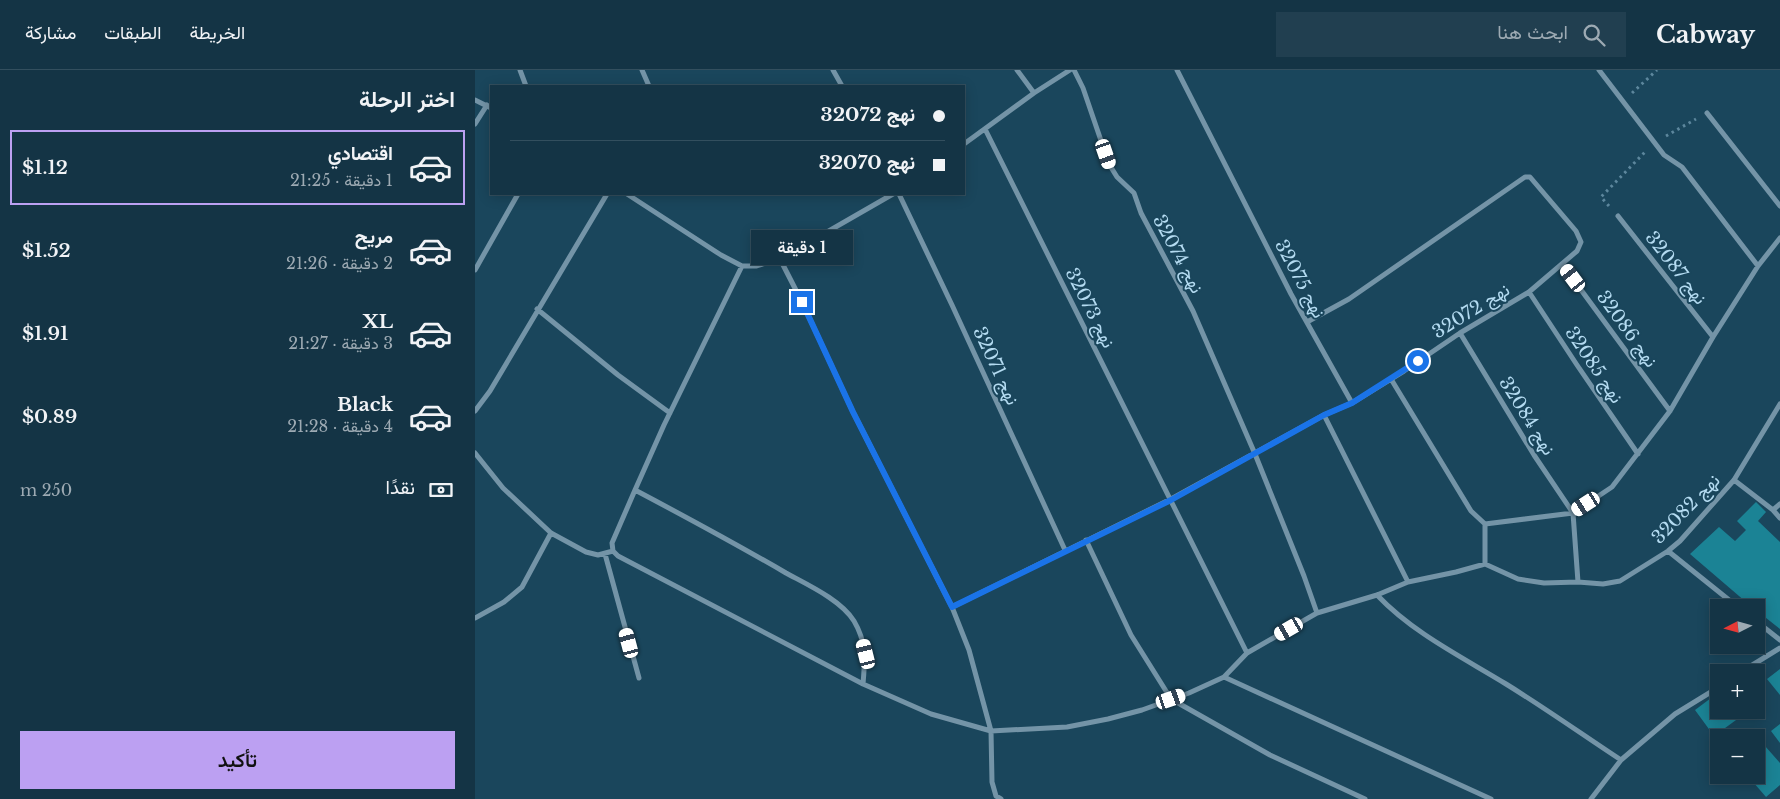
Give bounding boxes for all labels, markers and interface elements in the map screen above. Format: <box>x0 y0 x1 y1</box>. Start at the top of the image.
search box <box>1276 12 1626 57</box>
text: Cabway <box>1656 20 1755 49</box>
text: ابحث هنا <box>1497 21 1568 44</box>
icon: search <box>1580 21 1608 49</box>
text: مشاركة <box>25 22 76 44</box>
text: الطبقات <box>104 22 161 44</box>
text: الخريطة <box>189 22 245 44</box>
text: اختر الرحلة <box>359 86 455 113</box>
text: نهج 32072 <box>821 103 915 126</box>
car <box>1094 137 1117 171</box>
text: اقتصادي <box>328 142 393 165</box>
icon: car <box>408 145 453 190</box>
text: نهج 32070 <box>819 151 915 174</box>
text: $1.12 <box>22 156 68 179</box>
text: 1 دقيقة · 21:25 <box>290 170 393 190</box>
street label: نهج 32074 <box>1147 211 1208 298</box>
text: مريح <box>355 225 393 248</box>
street label: نهج 32087 <box>1640 227 1711 310</box>
icon: car <box>408 228 453 273</box>
callout: 1 دقيقة <box>751 230 853 264</box>
street label: نهج 32075 <box>1269 236 1330 322</box>
text: 1 دقيقة <box>778 237 826 257</box>
text: $1.52 <box>22 239 71 262</box>
text: 2 دقيقة · 21:26 <box>286 253 393 273</box>
car <box>1557 262 1588 294</box>
street label: نهج 32073 <box>1060 264 1120 352</box>
street label: نهج 32072 <box>1428 279 1514 344</box>
street label: نهج 32086 <box>1591 286 1662 372</box>
route end <box>791 291 813 313</box>
text: XL <box>363 310 393 333</box>
icon: car <box>408 311 453 356</box>
text: $1.91 <box>22 322 68 345</box>
street label: نهج 32085 <box>1559 322 1628 408</box>
street label: نهج 32071 <box>967 323 1024 409</box>
text: 3 دقيقة · 21:27 <box>288 333 393 353</box>
route start <box>1407 350 1429 372</box>
street label: نهج 32084 <box>1493 373 1560 460</box>
text: Black <box>337 393 393 416</box>
icon: car <box>408 394 453 439</box>
text: $0.89 <box>22 405 77 428</box>
text: 4 دقيقة · 21:28 <box>287 416 393 436</box>
street label: نهج 32082 <box>1647 469 1725 549</box>
text: نقدًا <box>386 476 415 499</box>
icon: cash <box>427 476 455 504</box>
text: 250 m <box>20 480 72 500</box>
car <box>1569 490 1602 518</box>
north arrow <box>1710 599 1765 654</box>
map controls <box>1710 599 1765 784</box>
car <box>1272 615 1305 643</box>
car <box>617 627 640 659</box>
car <box>855 638 876 670</box>
button: + <box>1710 664 1765 719</box>
car <box>1154 687 1187 711</box>
button: − <box>1710 729 1765 784</box>
button: تأكيد <box>20 731 455 789</box>

